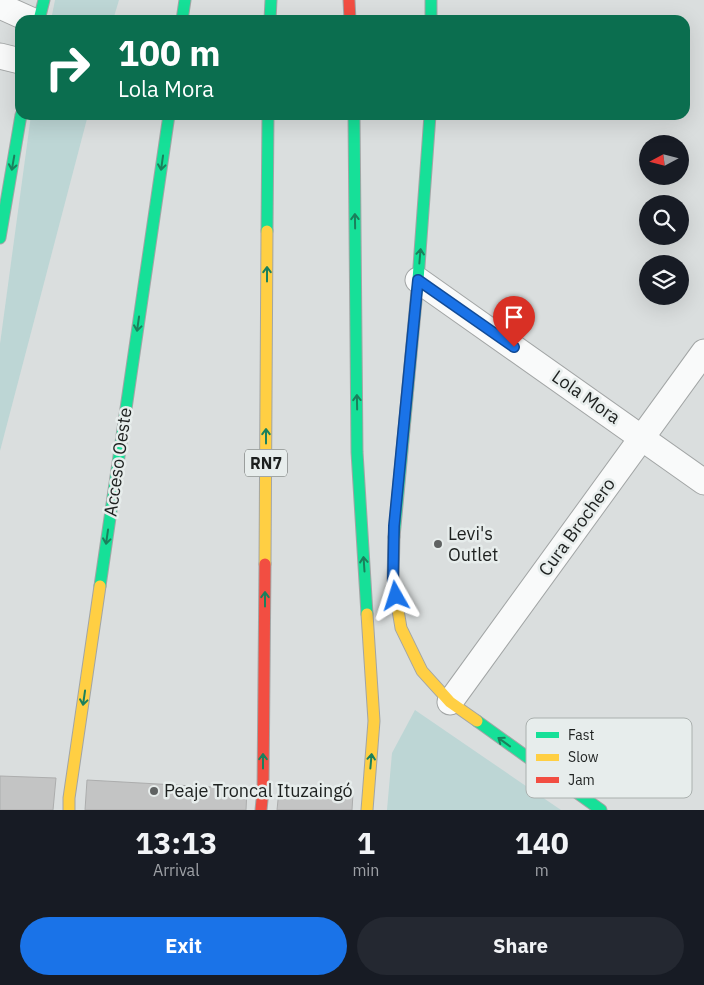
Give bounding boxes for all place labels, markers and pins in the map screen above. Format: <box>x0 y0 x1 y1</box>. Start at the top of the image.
pin <box>493 296 535 347</box>
place label: Levi's Outlet <box>448 522 498 566</box>
marker: Levi's Outlet <box>432 538 444 550</box>
place label: Peaje Troncal Ituzaingó <box>164 779 353 802</box>
marker: Peaje Troncal Ituzaingó <box>148 785 160 797</box>

